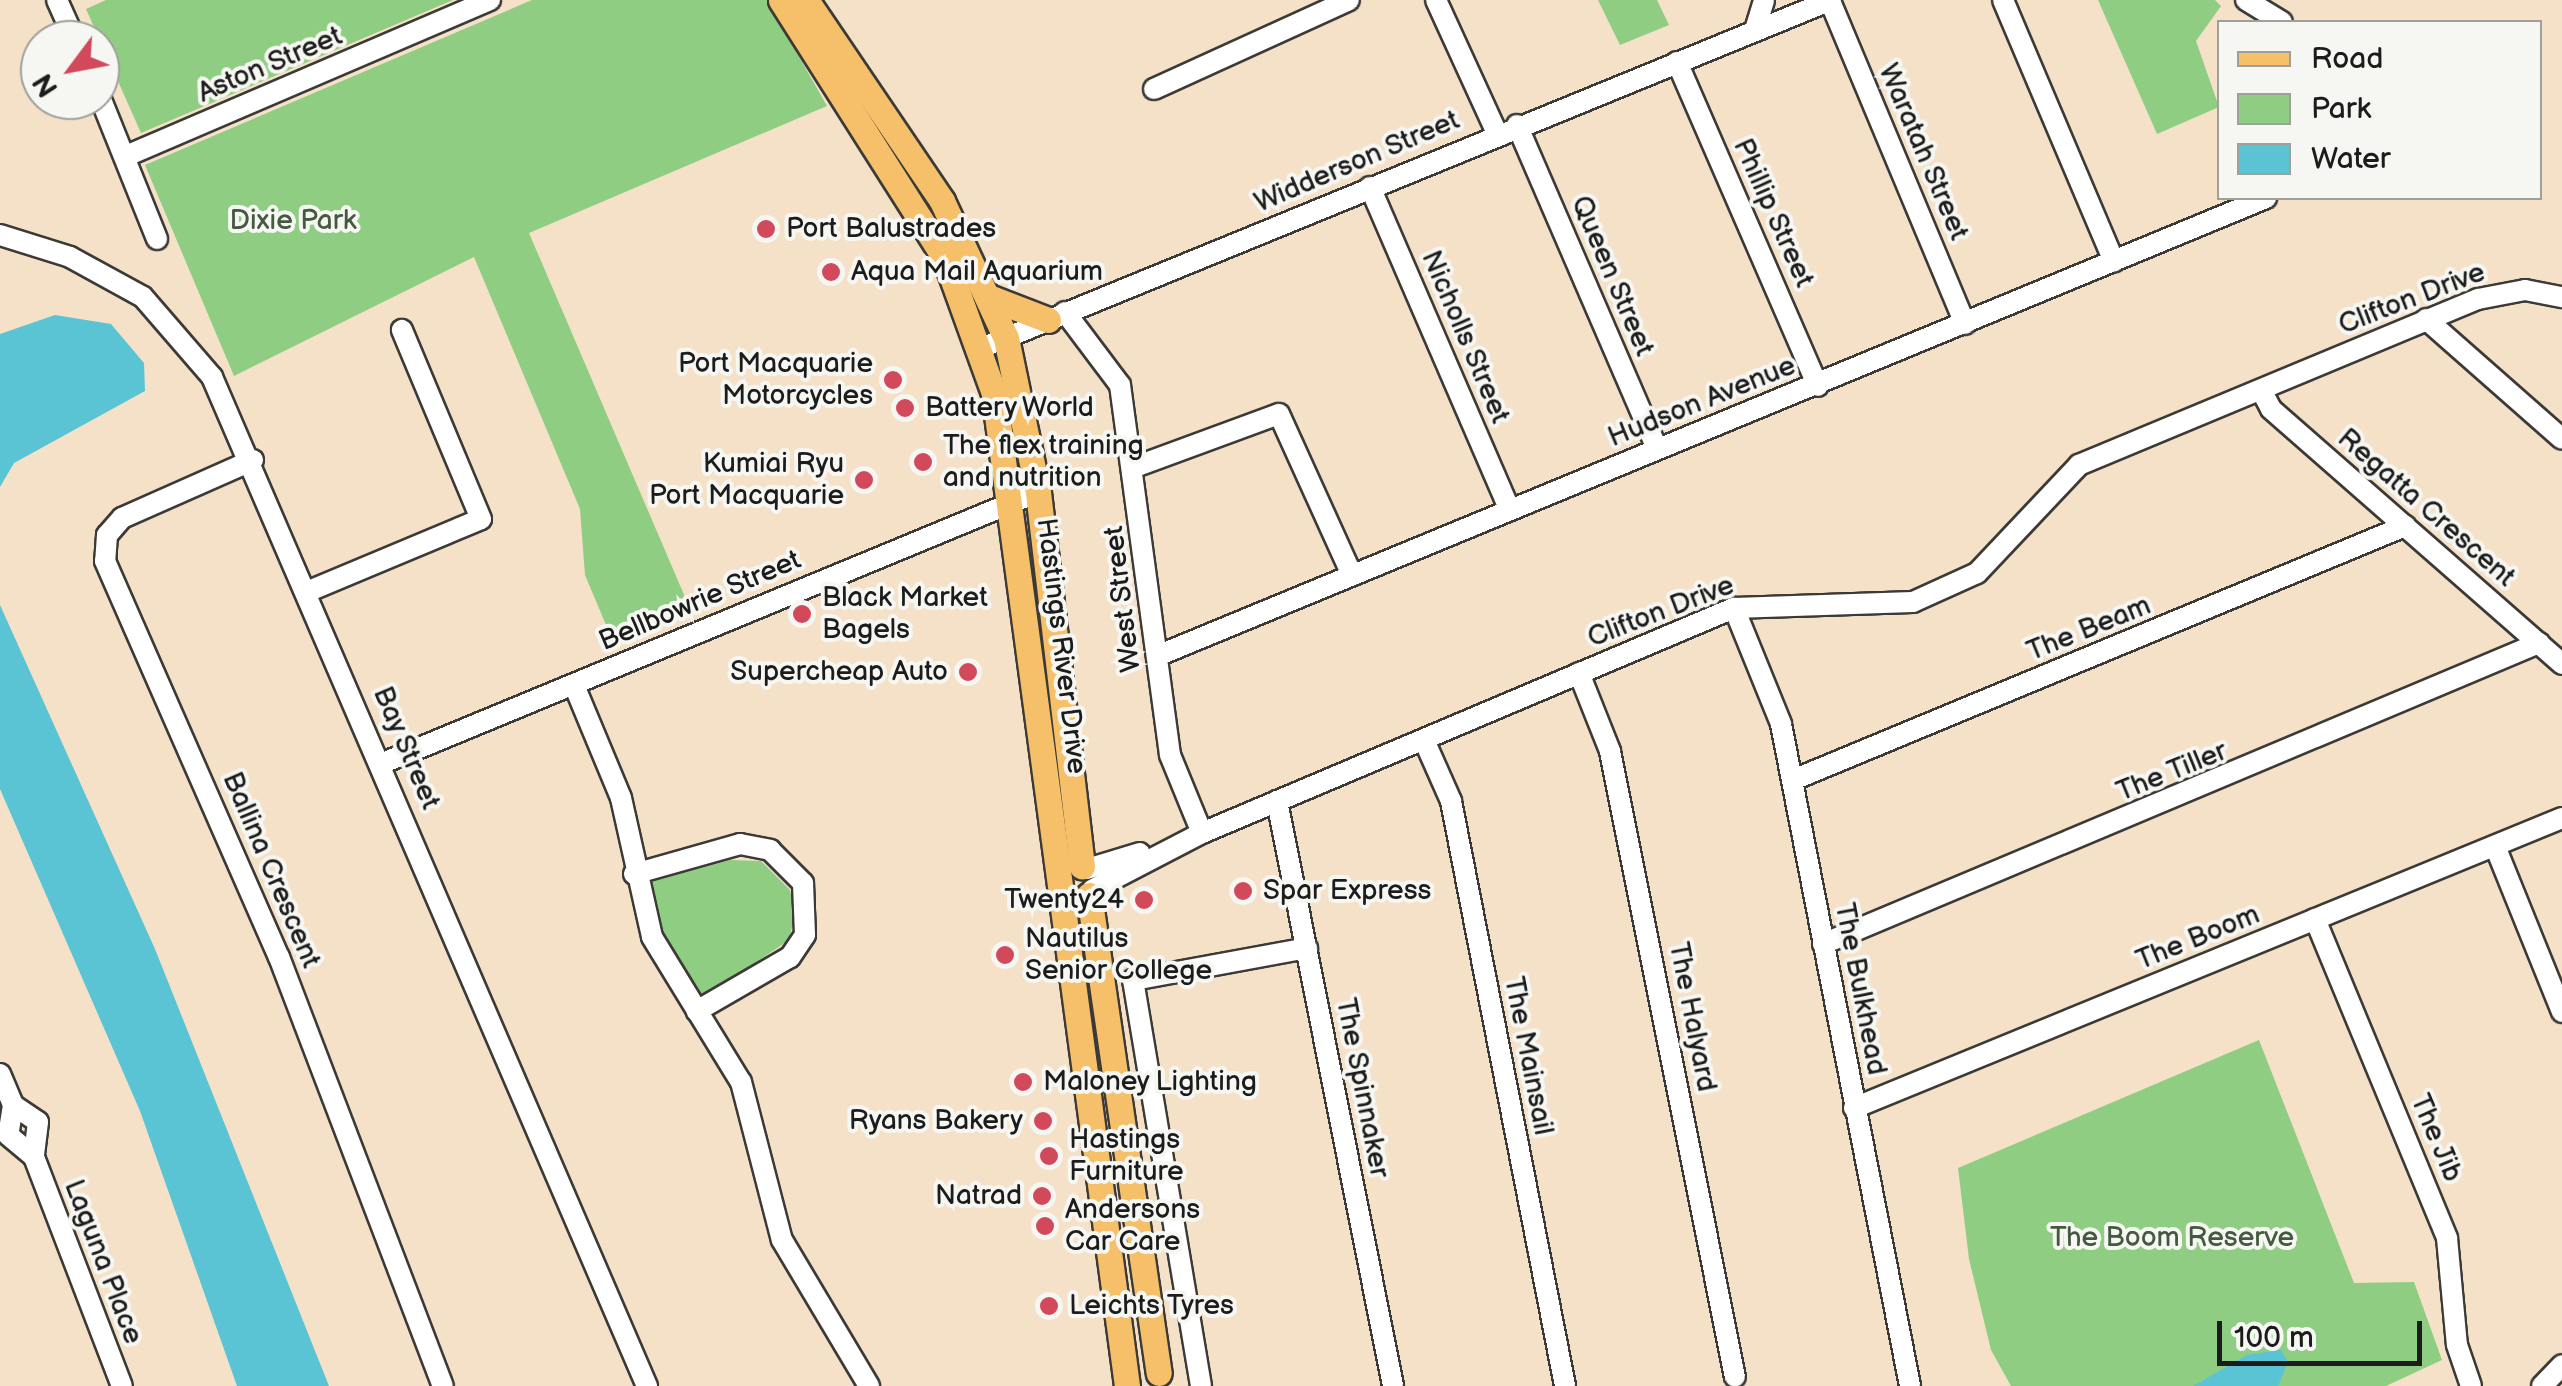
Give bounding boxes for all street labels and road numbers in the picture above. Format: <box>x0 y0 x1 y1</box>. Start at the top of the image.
street label: Aston Street <box>193 19 347 111</box>
street label: Waratah Street <box>1871 59 1975 245</box>
street label: Widderson Street <box>1249 104 1465 220</box>
street label: Phillip Street <box>1725 133 1821 293</box>
street label: Queen Street <box>1563 191 1661 361</box>
street label: Nicholls Street <box>1413 245 1517 429</box>
street label: Clifton Drive <box>2334 256 2490 342</box>
street label: Hudson Avenue <box>1603 349 1801 455</box>
street label: Regatta Crescent <box>2330 422 2522 594</box>
street label: Hastings River Drive <box>1029 516 1093 776</box>
street label: West Street <box>1097 524 1149 674</box>
street label: Bellbowrie Street <box>594 543 806 659</box>
street label: Clifton Drive <box>1583 569 1739 655</box>
street label: The Beam <box>2022 589 2156 669</box>
street label: Bay Street <box>365 681 447 815</box>
street label: The Tiller <box>2111 735 2233 809</box>
street label: Ballina Crescent <box>215 767 327 973</box>
street label: The Boom <box>2132 898 2264 978</box>
street label: The Bulkhead <box>1827 900 1893 1078</box>
street label: The Halyard <box>1661 939 1723 1095</box>
street label: The Mainsail <box>1496 974 1560 1138</box>
street label: The Spinnaker <box>1328 995 1396 1181</box>
street label: The Jib <box>2402 1089 2470 1187</box>
street label: Laguna Place <box>56 1175 150 1349</box>

